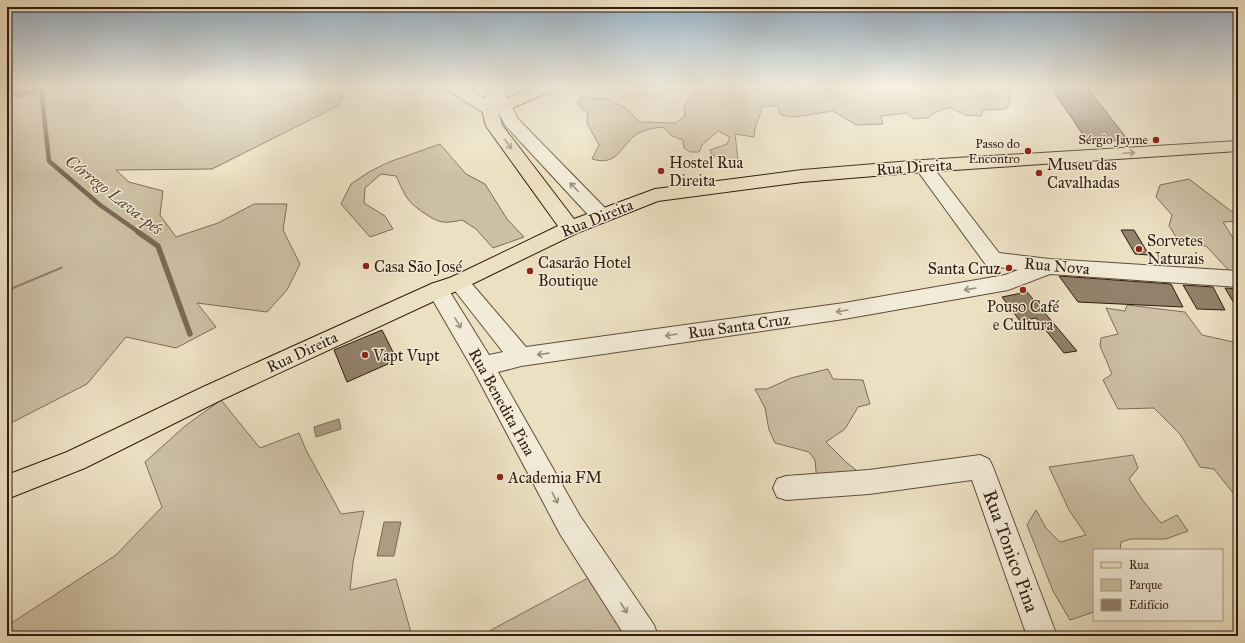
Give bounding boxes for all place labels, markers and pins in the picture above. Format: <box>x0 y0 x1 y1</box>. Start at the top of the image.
place label: Sérgio Jayme <box>1079 132 1149 148</box>
marker: Sérgio Jayme <box>1151 135 1161 145</box>
place label: Passo do Encontro <box>968 136 1020 167</box>
marker: Passo do Encontro <box>1023 146 1033 156</box>
place label: Hostel Rua Direita <box>669 153 743 190</box>
place label: Museu das Cavalhadas <box>1047 155 1120 192</box>
marker: Hostel Rua Direita <box>656 166 666 176</box>
marker: Museu das Cavalhadas <box>1034 168 1044 178</box>
place label: Sorvetes Naturais <box>1147 231 1204 268</box>
marker: Sorvetes Naturais <box>1134 244 1144 254</box>
place label: Casarão Hotel Boutique <box>538 253 632 291</box>
place label: Casa São José <box>374 257 462 277</box>
place label: Santa Cruz <box>928 259 1002 278</box>
marker: Casa São José <box>361 261 371 271</box>
marker: Santa Cruz <box>1004 263 1014 273</box>
marker: Casarão Hotel Boutique <box>525 266 535 276</box>
marker: Pouso Café e Cultura <box>1018 285 1028 295</box>
place label: Pouso Café e Cultura <box>987 297 1060 334</box>
place label: Vapt Vupt <box>372 346 440 365</box>
marker: Vapt Vupt <box>360 350 370 360</box>
place label: Academia FM <box>507 468 602 487</box>
marker: Academia FM <box>495 472 505 482</box>

